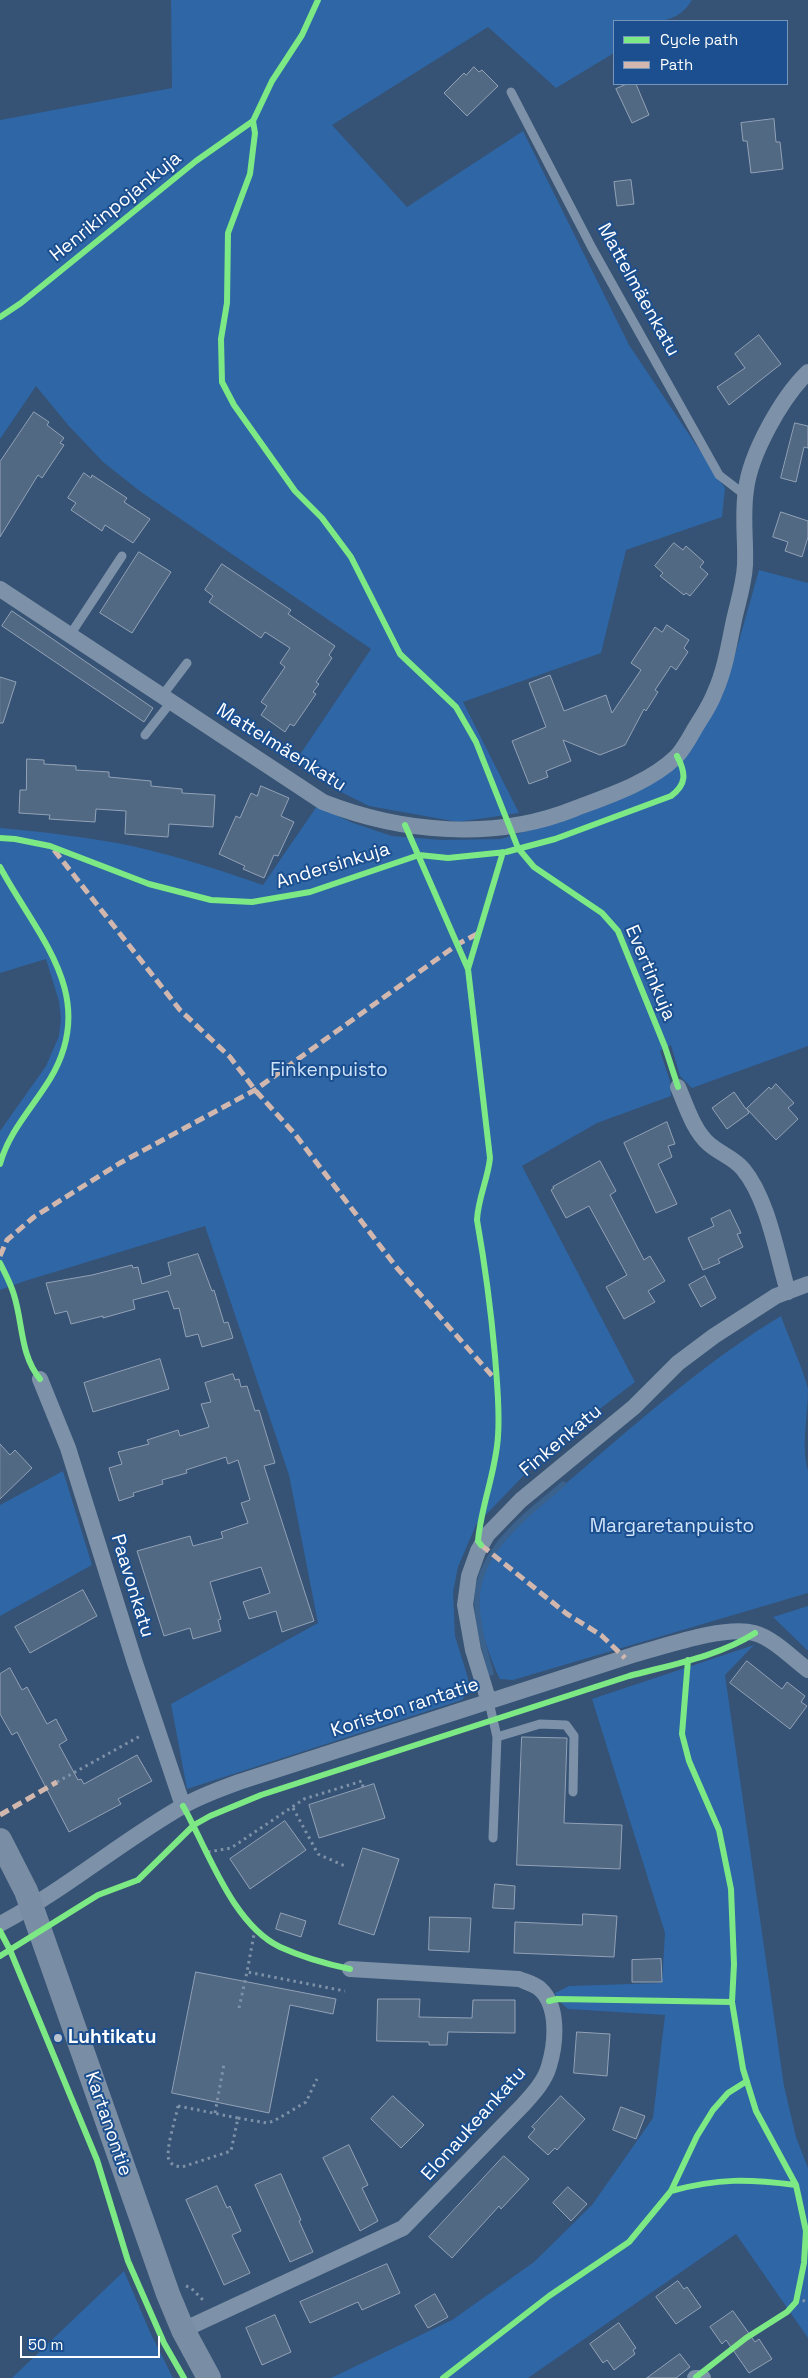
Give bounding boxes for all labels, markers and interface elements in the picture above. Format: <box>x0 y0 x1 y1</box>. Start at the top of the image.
legend <box>613 20 788 85</box>
text: Cycle path <box>660 30 738 49</box>
text: Path <box>660 55 693 74</box>
street label: Henrikinpojankuja <box>46 147 186 267</box>
street label: Mattelmäenkatu <box>592 219 684 361</box>
street label: Mattelmäenkatu <box>212 699 350 797</box>
street label: Andersinkuja <box>273 838 393 894</box>
street label: Evertinkuja <box>620 922 680 1024</box>
park label: Finkenpuisto <box>270 1060 388 1082</box>
street label: Finkenkatu <box>515 1400 607 1482</box>
park label: Margaretanpuisto <box>590 1516 754 1538</box>
street label: Paavonkatu <box>106 1532 158 1640</box>
street label: Koriston rantatie <box>328 1673 482 1743</box>
place label: Luhtikatu <box>68 2027 156 2049</box>
marker: Luhtikatu <box>52 2032 64 2044</box>
street label: Elonaukeankatu <box>417 2062 531 2186</box>
street label: Kartanontie <box>80 2069 136 2179</box>
scale bar <box>22 2326 162 2358</box>
text: 50 m <box>28 2335 63 2354</box>

